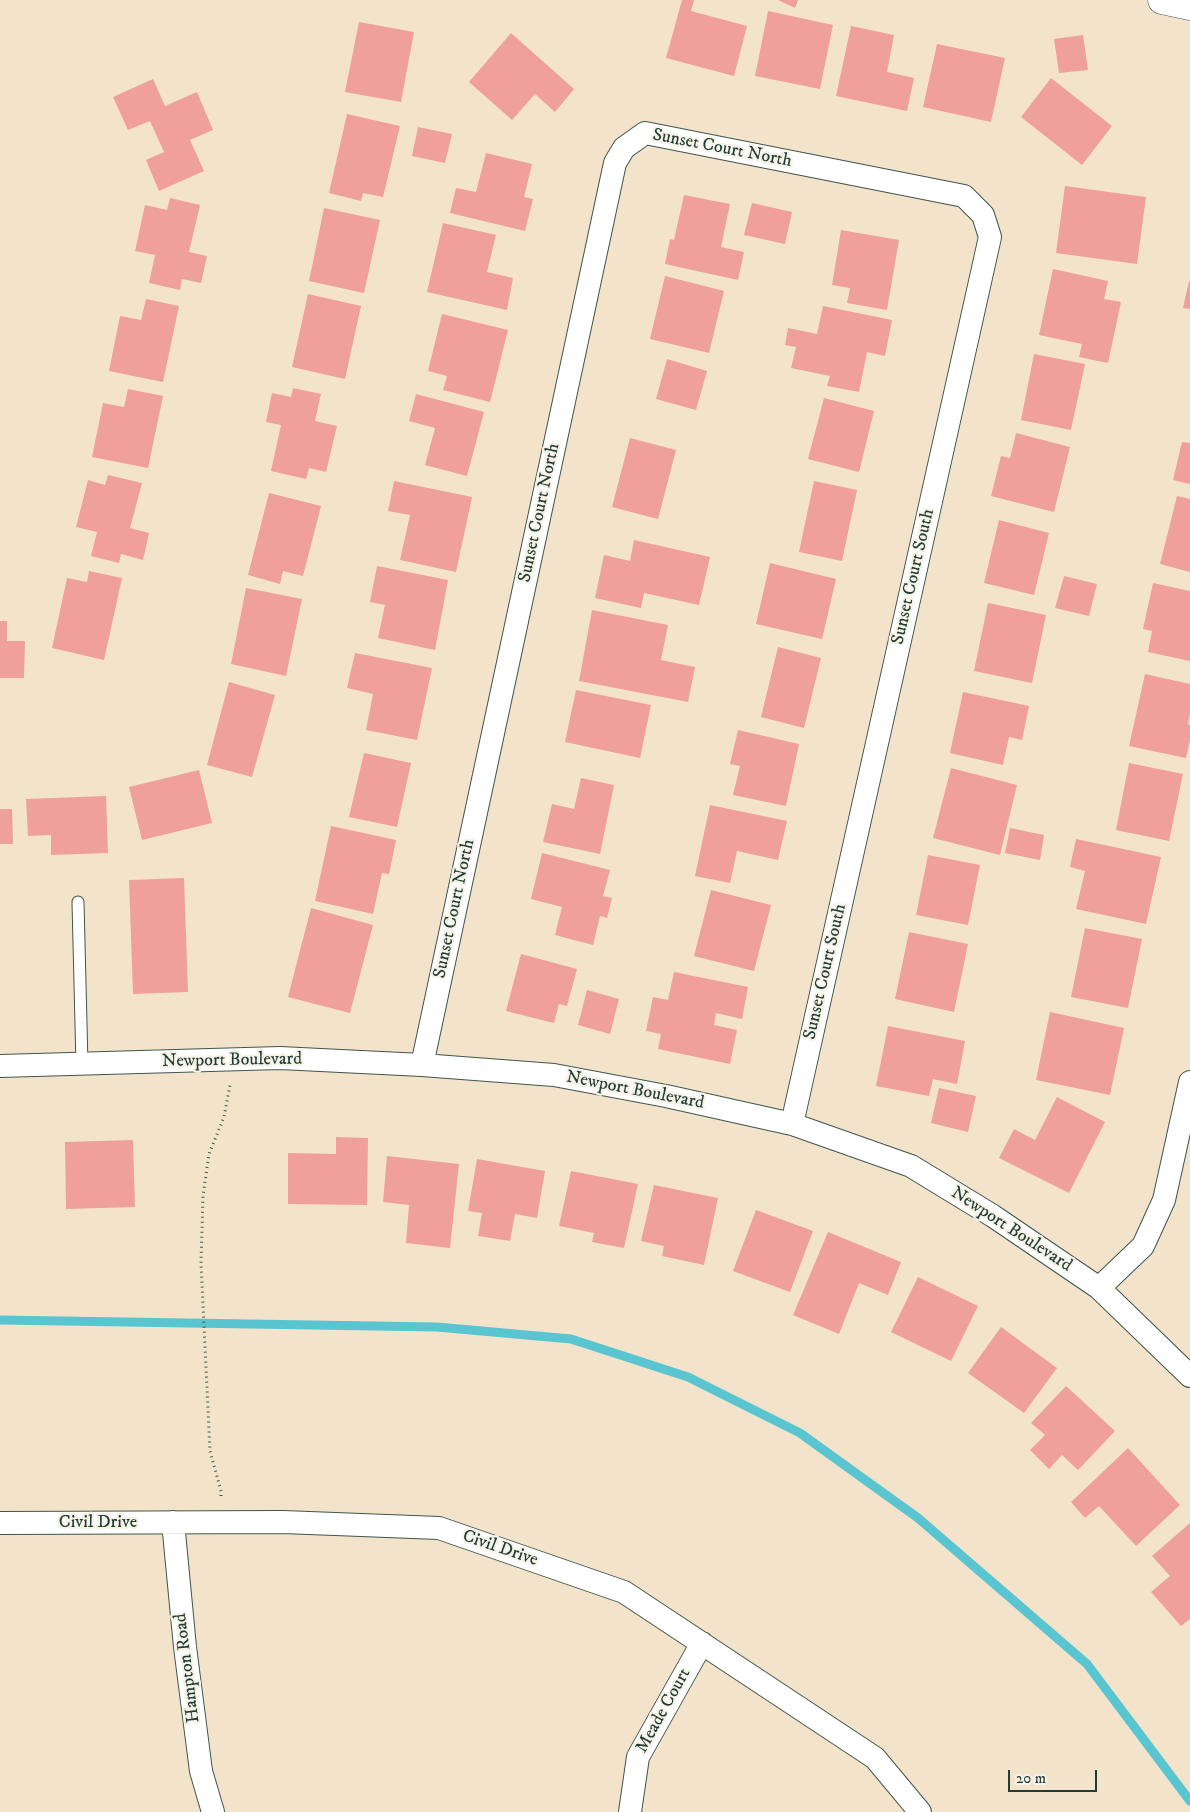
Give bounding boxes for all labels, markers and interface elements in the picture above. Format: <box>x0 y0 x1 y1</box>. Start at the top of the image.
street label: Sunset Court North <box>651 125 793 173</box>
street label: Sunset Court North <box>515 442 565 584</box>
street label: Sunset Court South <box>888 507 940 647</box>
street label: Sunset Court North <box>430 838 480 980</box>
street label: Sunset Court South <box>800 902 852 1042</box>
street label: Newport Boulevard <box>162 1049 302 1073</box>
street label: Newport Boulevard <box>564 1067 706 1115</box>
street label: Newport Boulevard <box>946 1183 1076 1277</box>
street label: Civil Drive <box>59 1512 137 1534</box>
street label: Civil Drive <box>459 1526 541 1572</box>
street label: Hampton Road <box>171 1612 205 1724</box>
street label: Meade Court <box>632 1665 696 1757</box>
scale bar <box>1010 1760 1099 1792</box>
text: 20 m <box>1016 1769 1046 1788</box>

